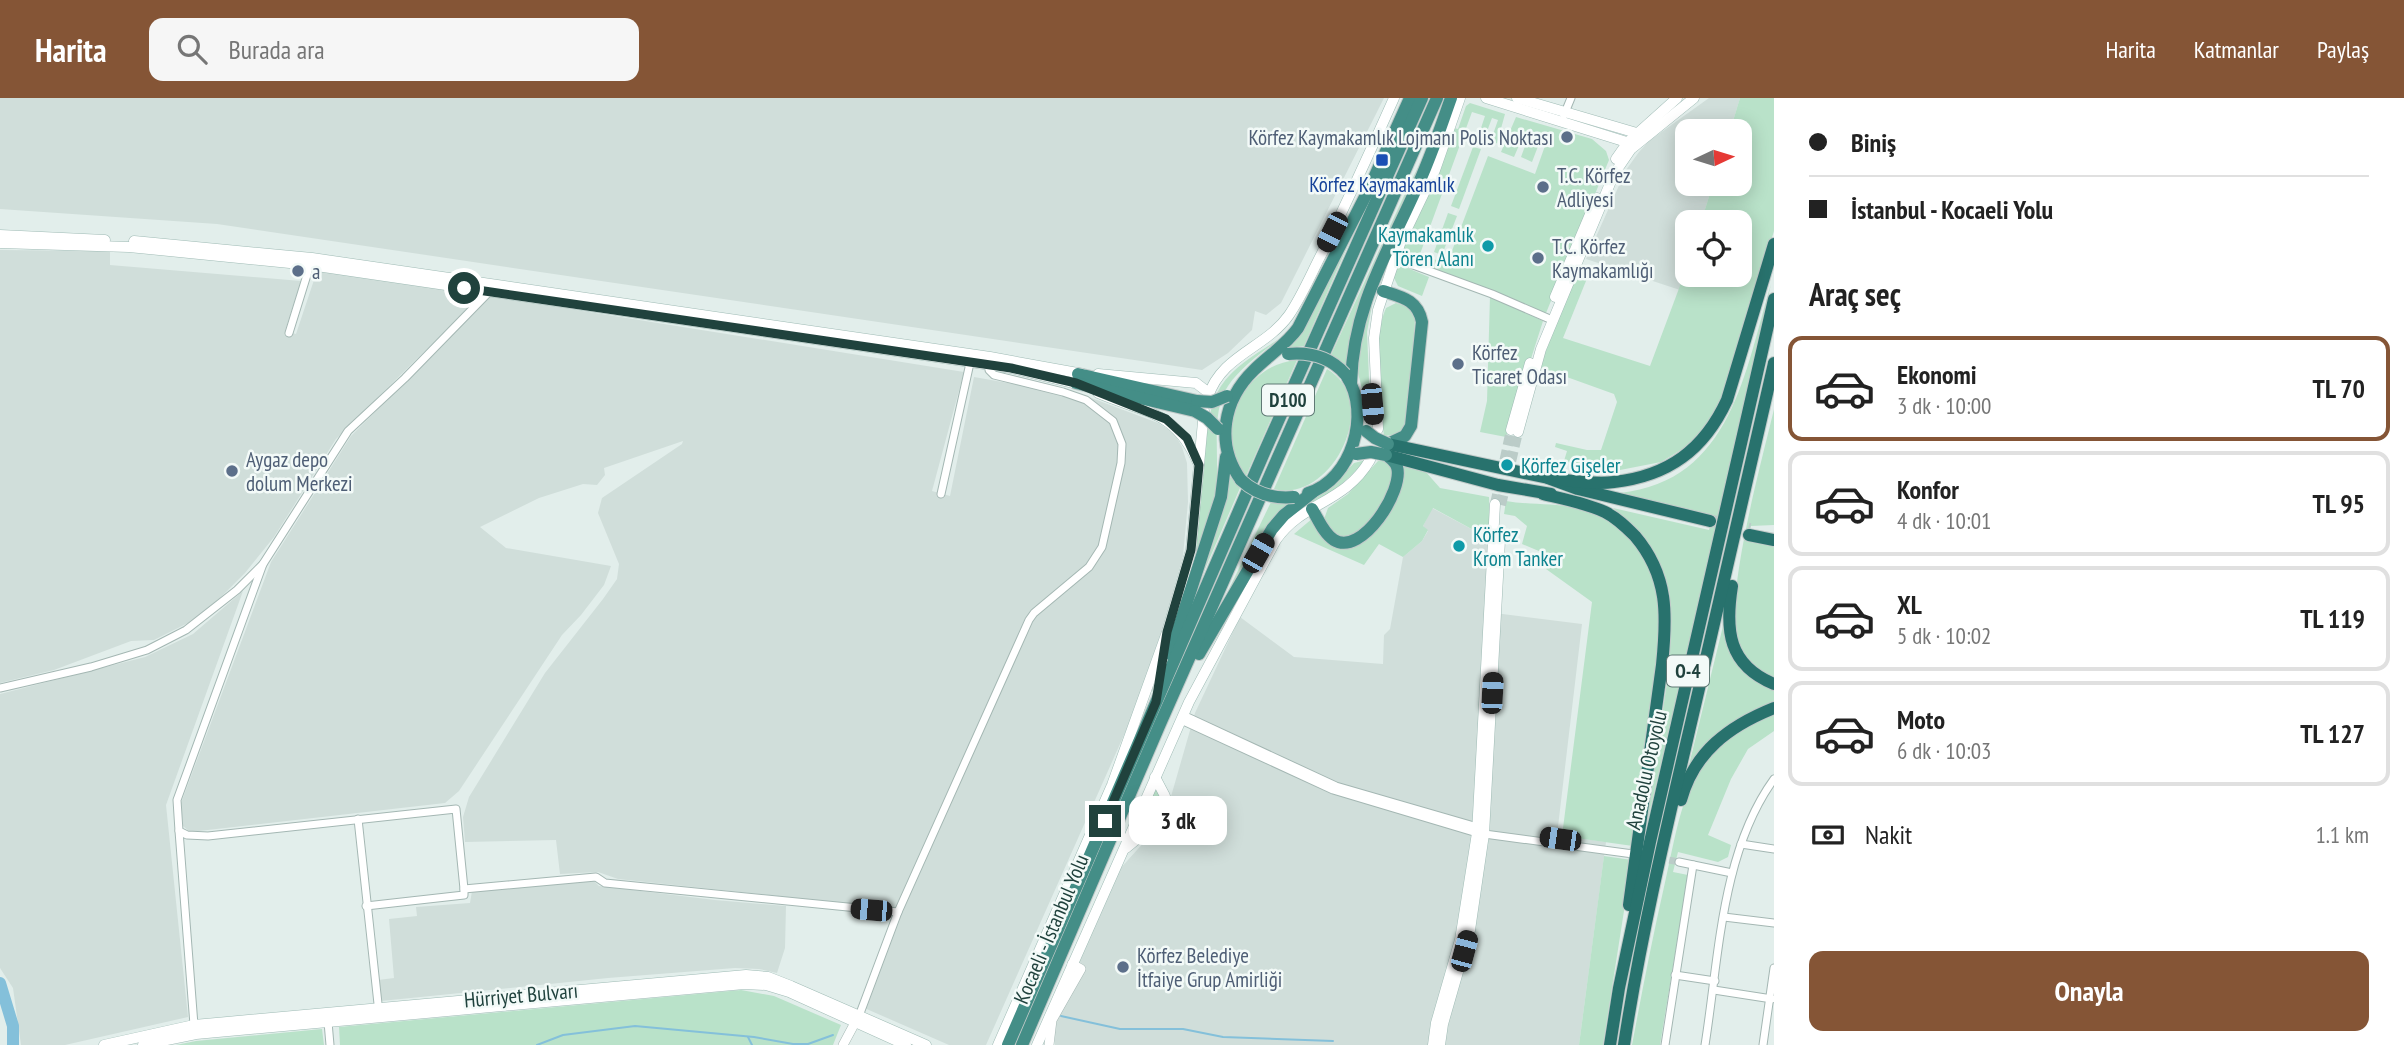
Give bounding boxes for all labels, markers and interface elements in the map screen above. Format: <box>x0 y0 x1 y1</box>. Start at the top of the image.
search box <box>149 18 639 81</box>
text: Harita <box>35 28 107 71</box>
icon: search <box>173 30 211 68</box>
text: Burada ara <box>229 33 325 66</box>
text: Harita <box>2105 34 2156 65</box>
text: Katmanlar <box>2194 34 2279 65</box>
text: Paylaş <box>2317 34 2369 65</box>
north arrow <box>1675 119 1752 196</box>
map controls <box>1675 119 1752 287</box>
place label: Körfez Kaymakamlık Lojmanı Polis Noktası <box>1248 124 1553 151</box>
text: Biniş <box>1851 126 1896 159</box>
marker: Körfez Kaymakamlık Lojmanı Polis Noktası <box>1559 129 1575 145</box>
marker: Körfez Kaymakamlık <box>1374 152 1390 168</box>
place label: T.C. Körfez Adliyesi <box>1557 162 1630 213</box>
place label: Körfez Kaymakamlık <box>1309 171 1455 198</box>
marker: T.C. Körfez Adliyesi <box>1535 179 1551 195</box>
text: İstanbul - Kocaeli Yolu <box>1851 193 2053 226</box>
car <box>1314 209 1351 255</box>
button: locate <box>1675 210 1752 287</box>
place label: Kaymakamlık Tören Alanı <box>1378 221 1474 272</box>
place label: T.C. Körfez Kaymakamlığı <box>1552 233 1654 284</box>
marker: Kaymakamlık Tören Alanı <box>1480 238 1496 254</box>
marker: T.C. Körfez Kaymakamlığı <box>1530 250 1546 266</box>
place label: a <box>312 258 320 285</box>
marker: a <box>290 263 306 279</box>
route start <box>448 272 480 304</box>
text: Araç seç <box>1809 273 1901 315</box>
place label: Körfez Ticaret Odası <box>1472 339 1567 390</box>
marker: Körfez Ticaret Odası <box>1450 356 1466 372</box>
icon: car <box>1813 357 1876 420</box>
text: Ekonomi <box>1897 358 1977 391</box>
text: TL 70 <box>2313 372 2365 405</box>
car <box>1360 382 1385 426</box>
road number: D100 <box>1262 384 1314 416</box>
text: 3 dk · 10:00 <box>1897 391 1991 420</box>
place label: Aygaz depo dolum Merkezi <box>246 446 353 497</box>
place label: Körfez Gişeler <box>1521 452 1621 479</box>
marker: Körfez Gişeler <box>1499 457 1515 473</box>
marker: Aygaz depo dolum Merkezi <box>224 463 240 479</box>
icon: car <box>1813 472 1876 535</box>
text: Konfor <box>1897 473 1959 506</box>
text: TL 95 <box>2313 487 2365 520</box>
text: 4 dk · 10:01 <box>1897 506 1991 535</box>
place label: Körfez Krom Tanker <box>1473 521 1563 572</box>
car <box>1239 530 1278 576</box>
marker: Körfez Krom Tanker <box>1451 538 1467 554</box>
icon: car <box>1813 587 1876 650</box>
text: XL <box>1897 588 1922 621</box>
text: TL 119 <box>2300 602 2365 635</box>
text: 5 dk · 10:02 <box>1897 621 1991 650</box>
road number: O-4 <box>1667 656 1709 686</box>
car <box>1481 671 1504 715</box>
icon: car <box>1813 702 1876 765</box>
text: Moto <box>1897 703 1945 736</box>
street label: Anadolu Otoyolu <box>1619 708 1673 832</box>
text: TL 127 <box>2300 717 2365 750</box>
text: 6 dk · 10:03 <box>1897 736 1991 765</box>
callout: 3 dk <box>1130 796 1228 846</box>
route end <box>1089 805 1121 837</box>
text: 3 dk <box>1160 806 1196 835</box>
icon: cash <box>1809 816 1847 854</box>
text: Nakit <box>1865 818 1912 851</box>
text: 1.1 km <box>2315 820 2369 849</box>
car <box>1538 826 1583 852</box>
street label: Kocaeli - İstanbul Yolu <box>1007 850 1095 1008</box>
car <box>850 898 893 922</box>
car <box>1449 928 1480 974</box>
place label: Körfez Belediye İtfaiye Grup Amirliği <box>1137 942 1282 993</box>
button: Onayla <box>1809 951 2369 1031</box>
marker: Körfez Belediye İtfaiye Grup Amirliği <box>1115 959 1131 975</box>
street label: Hürriyet Bulvarı <box>463 977 579 1013</box>

